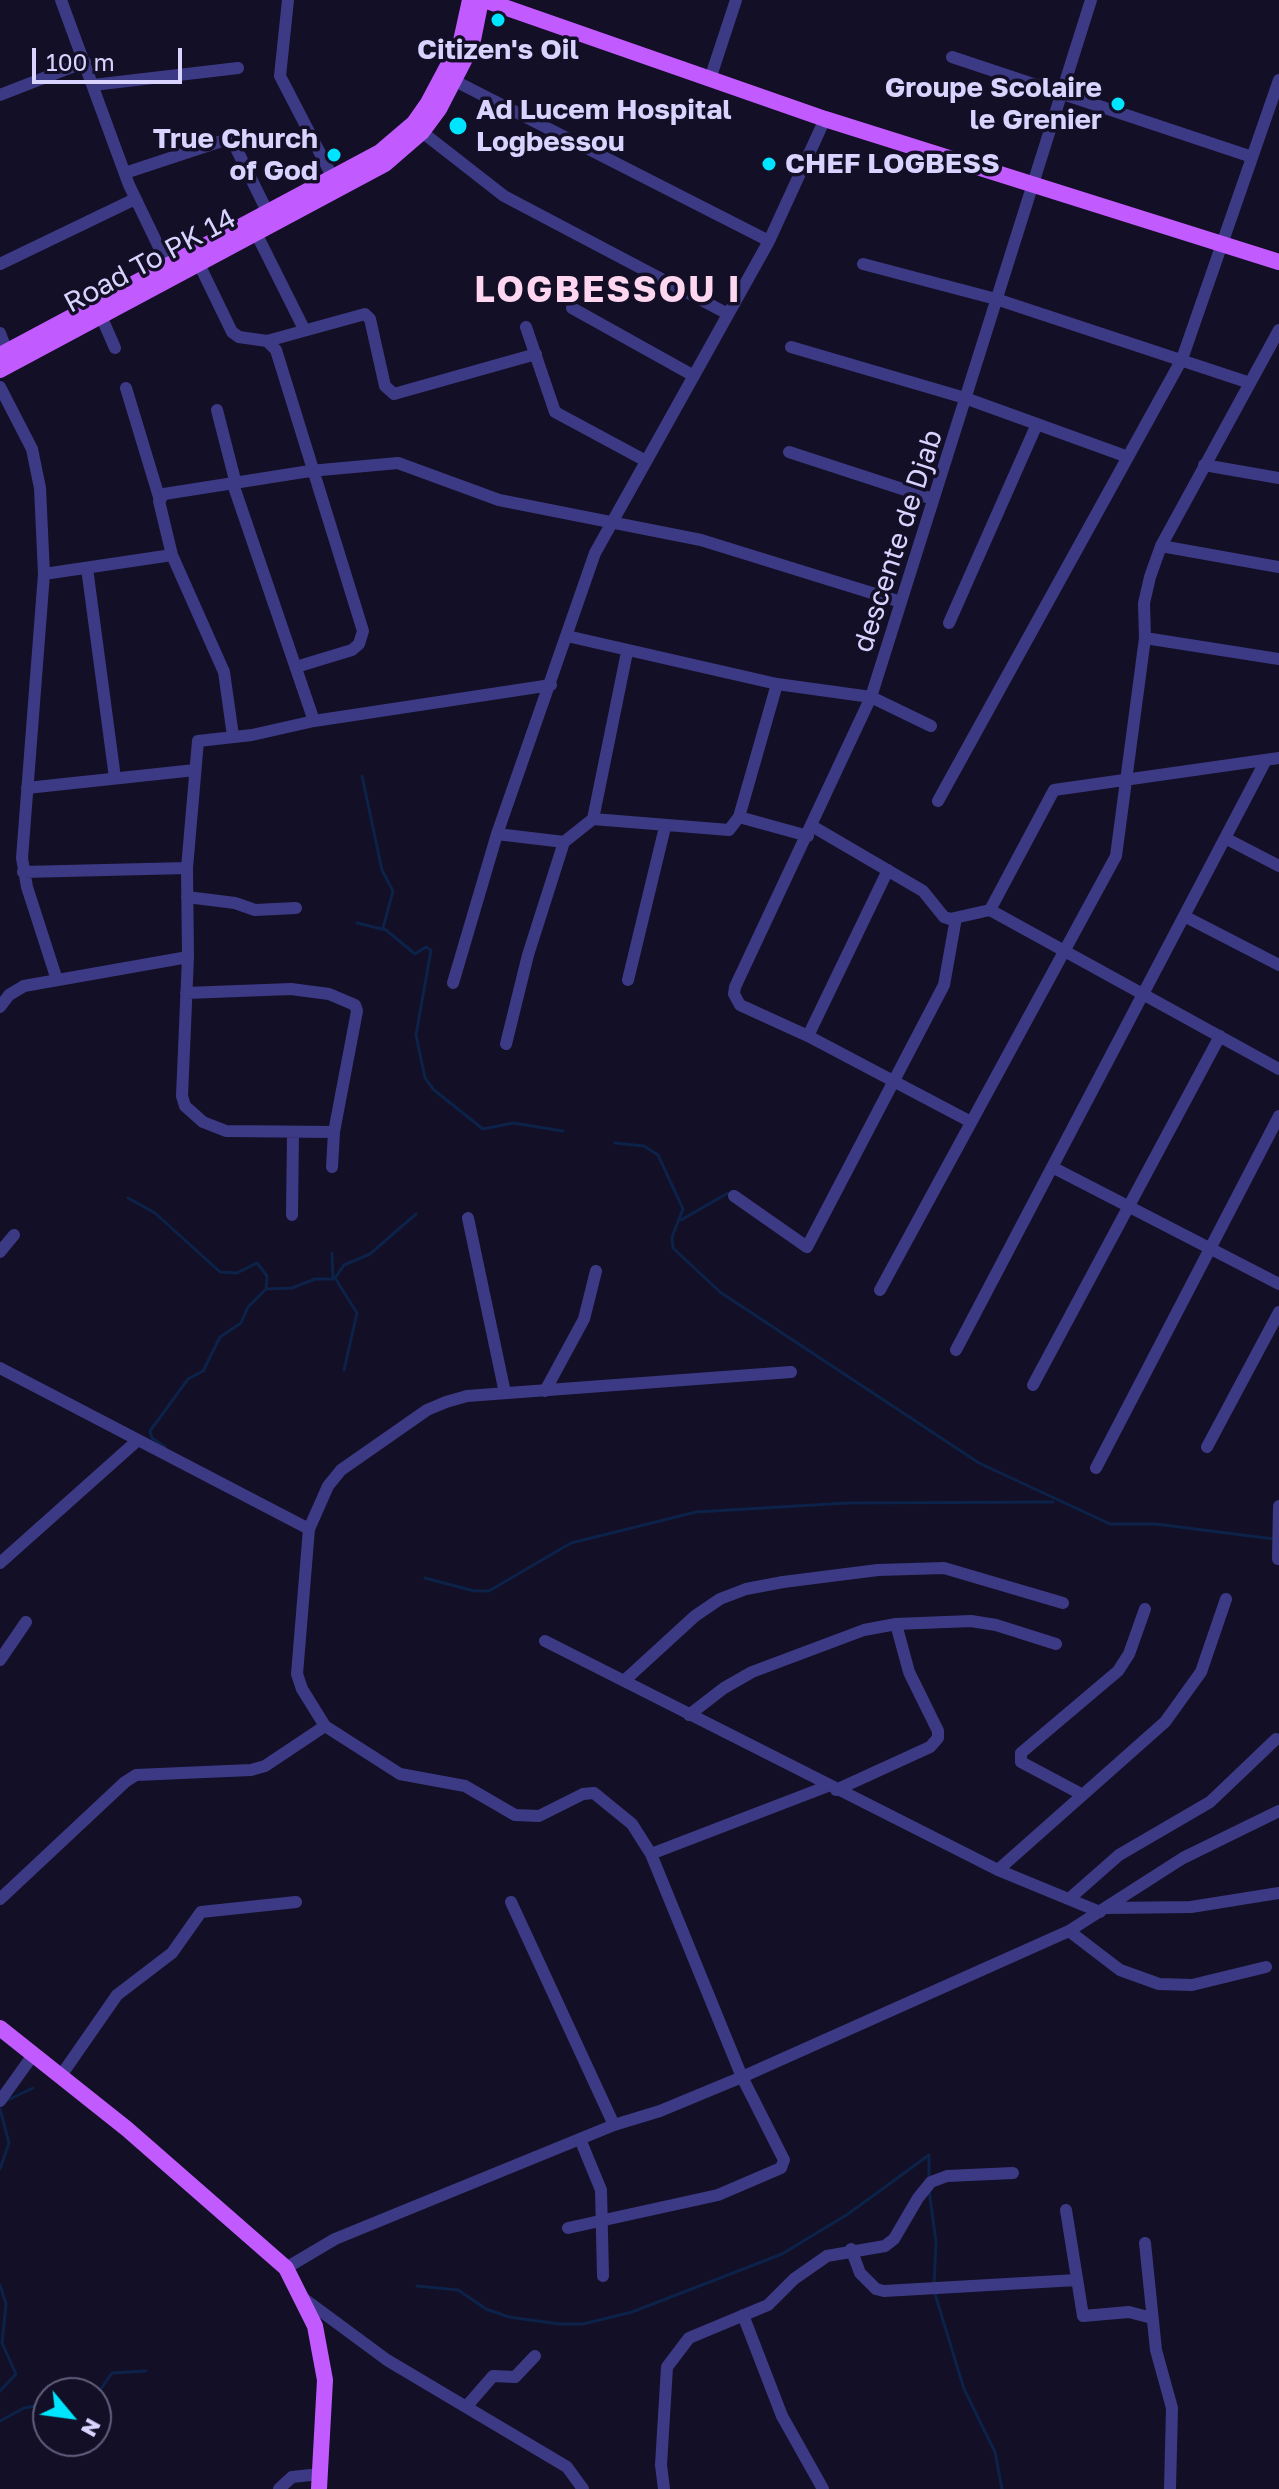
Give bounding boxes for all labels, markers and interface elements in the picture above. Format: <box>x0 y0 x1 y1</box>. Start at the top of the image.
marker: Citizen's Oil <box>489 11 507 29</box>
scale bar <box>36 32 186 82</box>
place label: Citizen's Oil <box>417 33 579 67</box>
text: 100 m <box>46 47 115 76</box>
place label: Groupe Scolaire le Grenier <box>885 71 1102 137</box>
place label: Ad Lucem Hospital Logbessou <box>476 93 732 159</box>
marker: Groupe Scolaire le Grenier <box>1109 95 1127 113</box>
marker: Ad Lucem Hospital Logbessou <box>447 115 469 137</box>
place label: True Church of God <box>153 122 318 188</box>
marker: True Church of God <box>325 146 343 164</box>
place label: CHEF LOGBESS <box>785 147 1000 181</box>
marker: CHEF LOGBESS <box>760 155 778 173</box>
street label: Road To PK 14 <box>58 202 242 320</box>
district label: LOGBESSOU I <box>474 269 742 313</box>
street label: descente de Djab <box>846 426 950 656</box>
north arrow <box>32 2377 112 2457</box>
text: N <box>76 2414 108 2442</box>

